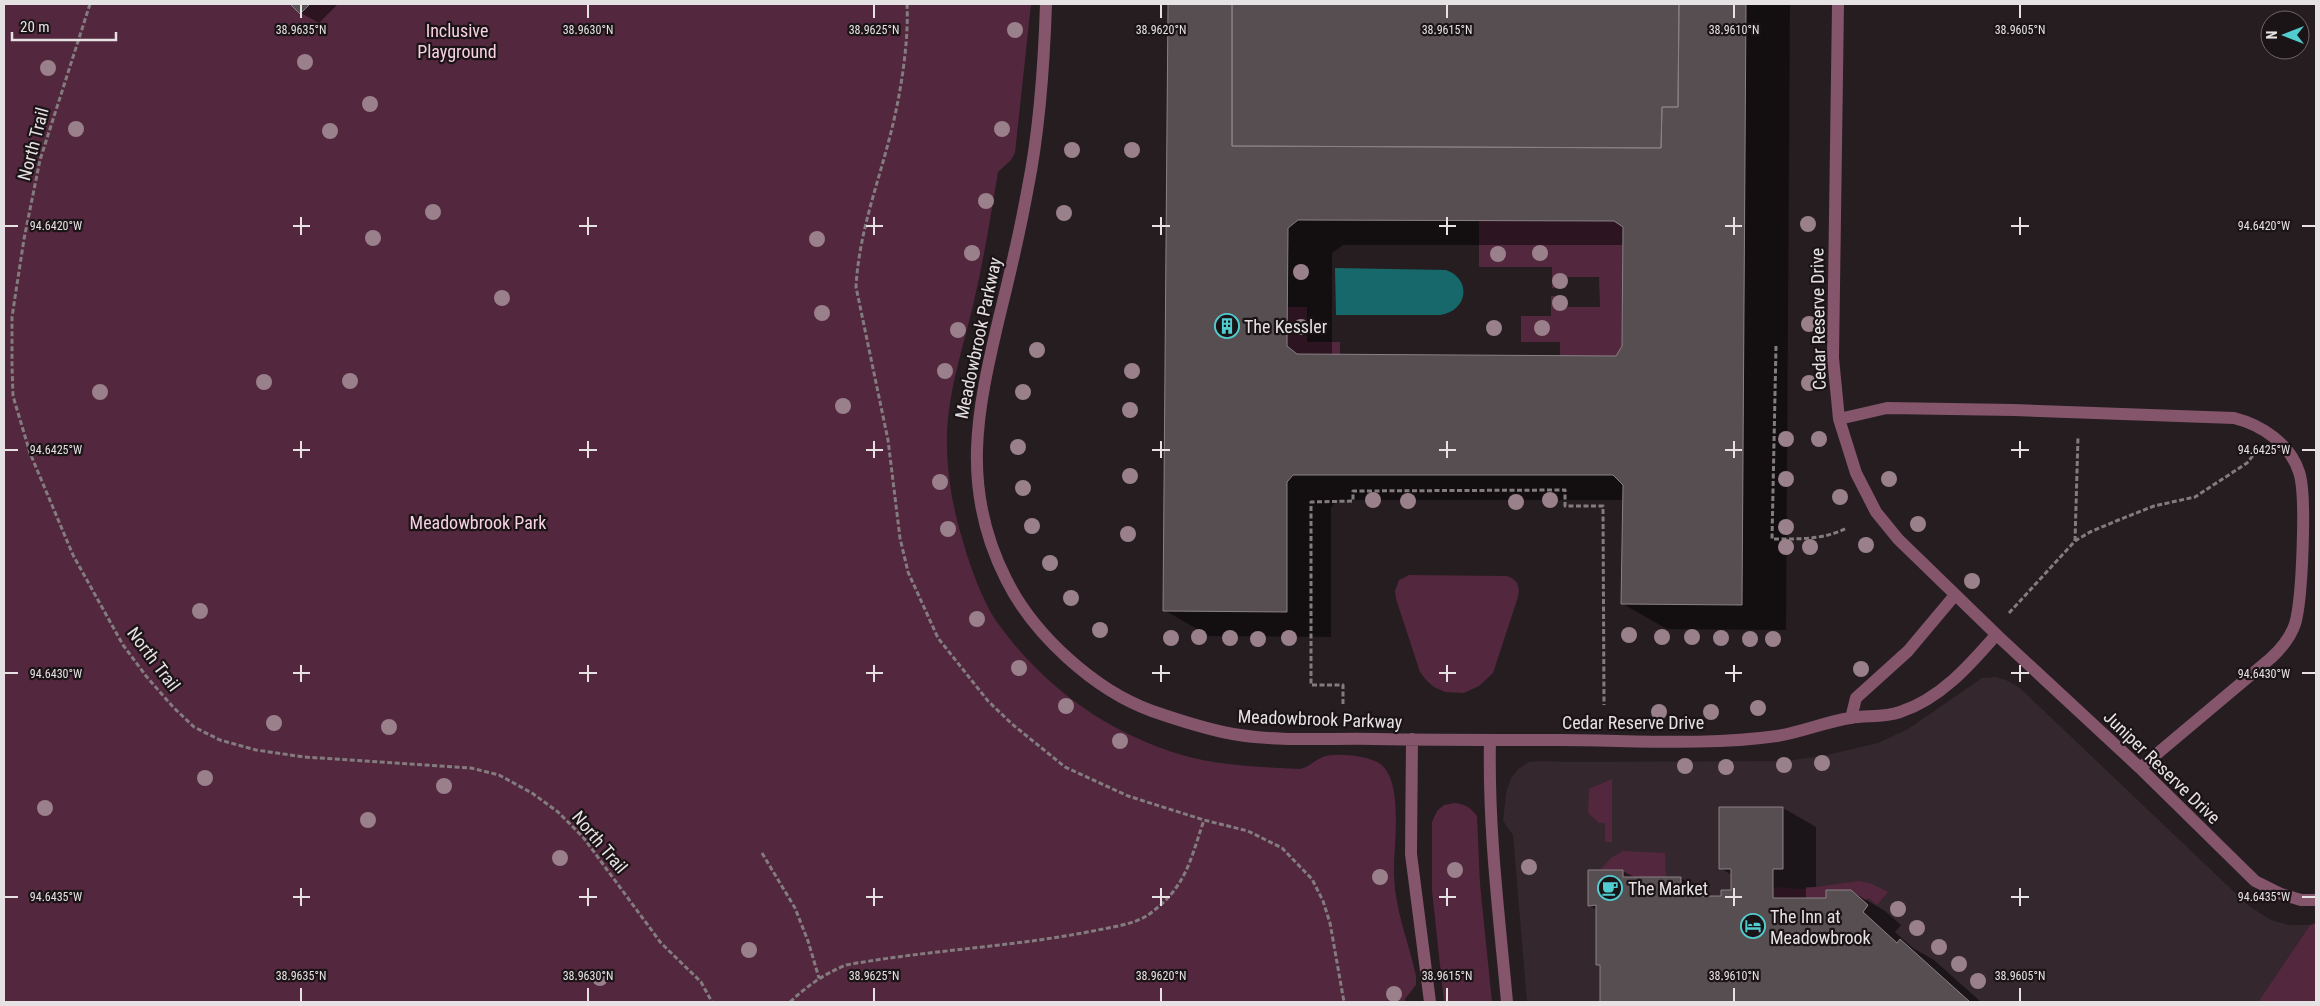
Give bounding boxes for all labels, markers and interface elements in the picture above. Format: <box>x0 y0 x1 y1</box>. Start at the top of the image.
scale bar <box>12 10 116 42</box>
north arrow <box>2260 10 2310 60</box>
text: 20 m <box>20 18 50 36</box>
park label: Inclusive Playground <box>417 20 497 62</box>
text: 38.9635°N <box>276 23 326 37</box>
text: 38.9630°N <box>563 23 613 37</box>
text: 38.9625°N <box>849 23 899 37</box>
text: 38.9620°N <box>1136 23 1186 37</box>
text: 38.9615°N <box>1422 23 1472 37</box>
text: 38.9610°N <box>1709 23 1759 37</box>
text: 38.9605°N <box>1995 23 2045 37</box>
text: N <box>2264 31 2280 39</box>
street label: North Trail <box>13 105 53 183</box>
text: 94.6420°W <box>30 219 82 233</box>
text: 94.6420°W <box>2238 219 2290 233</box>
street label: Cedar Reserve Drive <box>1806 248 1830 390</box>
street label: Meadowbrook Parkway <box>951 255 1005 421</box>
building icon: The Kessler <box>1214 313 1240 339</box>
place label: The Kessler <box>1244 316 1328 337</box>
text: 94.6425°W <box>30 443 82 457</box>
text: 94.6425°W <box>2238 443 2290 457</box>
park label: Meadowbrook Park <box>410 512 546 533</box>
street label: North Trail <box>123 623 185 695</box>
text: 94.6430°W <box>30 667 82 681</box>
text: 94.6430°W <box>2238 667 2290 681</box>
street label: Meadowbrook Parkway <box>1237 706 1403 732</box>
street label: Juniper Reserve Drive <box>2099 706 2225 828</box>
street label: Cedar Reserve Drive <box>1562 712 1704 733</box>
street label: North Trail <box>568 807 632 877</box>
cafe icon: The Market <box>1597 875 1623 901</box>
place label: The Market <box>1628 878 1708 899</box>
text: 94.6435°W <box>30 890 82 904</box>
text: 94.6435°W <box>2238 890 2290 904</box>
place label: The Inn at Meadowbrook <box>1770 906 1871 948</box>
hotel icon: The Inn at Meadowbrook <box>1740 913 1766 939</box>
text: 38.9635°N <box>276 969 326 983</box>
text: 38.9630°N <box>563 969 613 983</box>
text: 38.9625°N <box>849 969 899 983</box>
text: 38.9620°N <box>1136 969 1186 983</box>
text: 38.9615°N <box>1422 969 1472 983</box>
text: 38.9610°N <box>1709 969 1759 983</box>
text: 38.9605°N <box>1995 969 2045 983</box>

